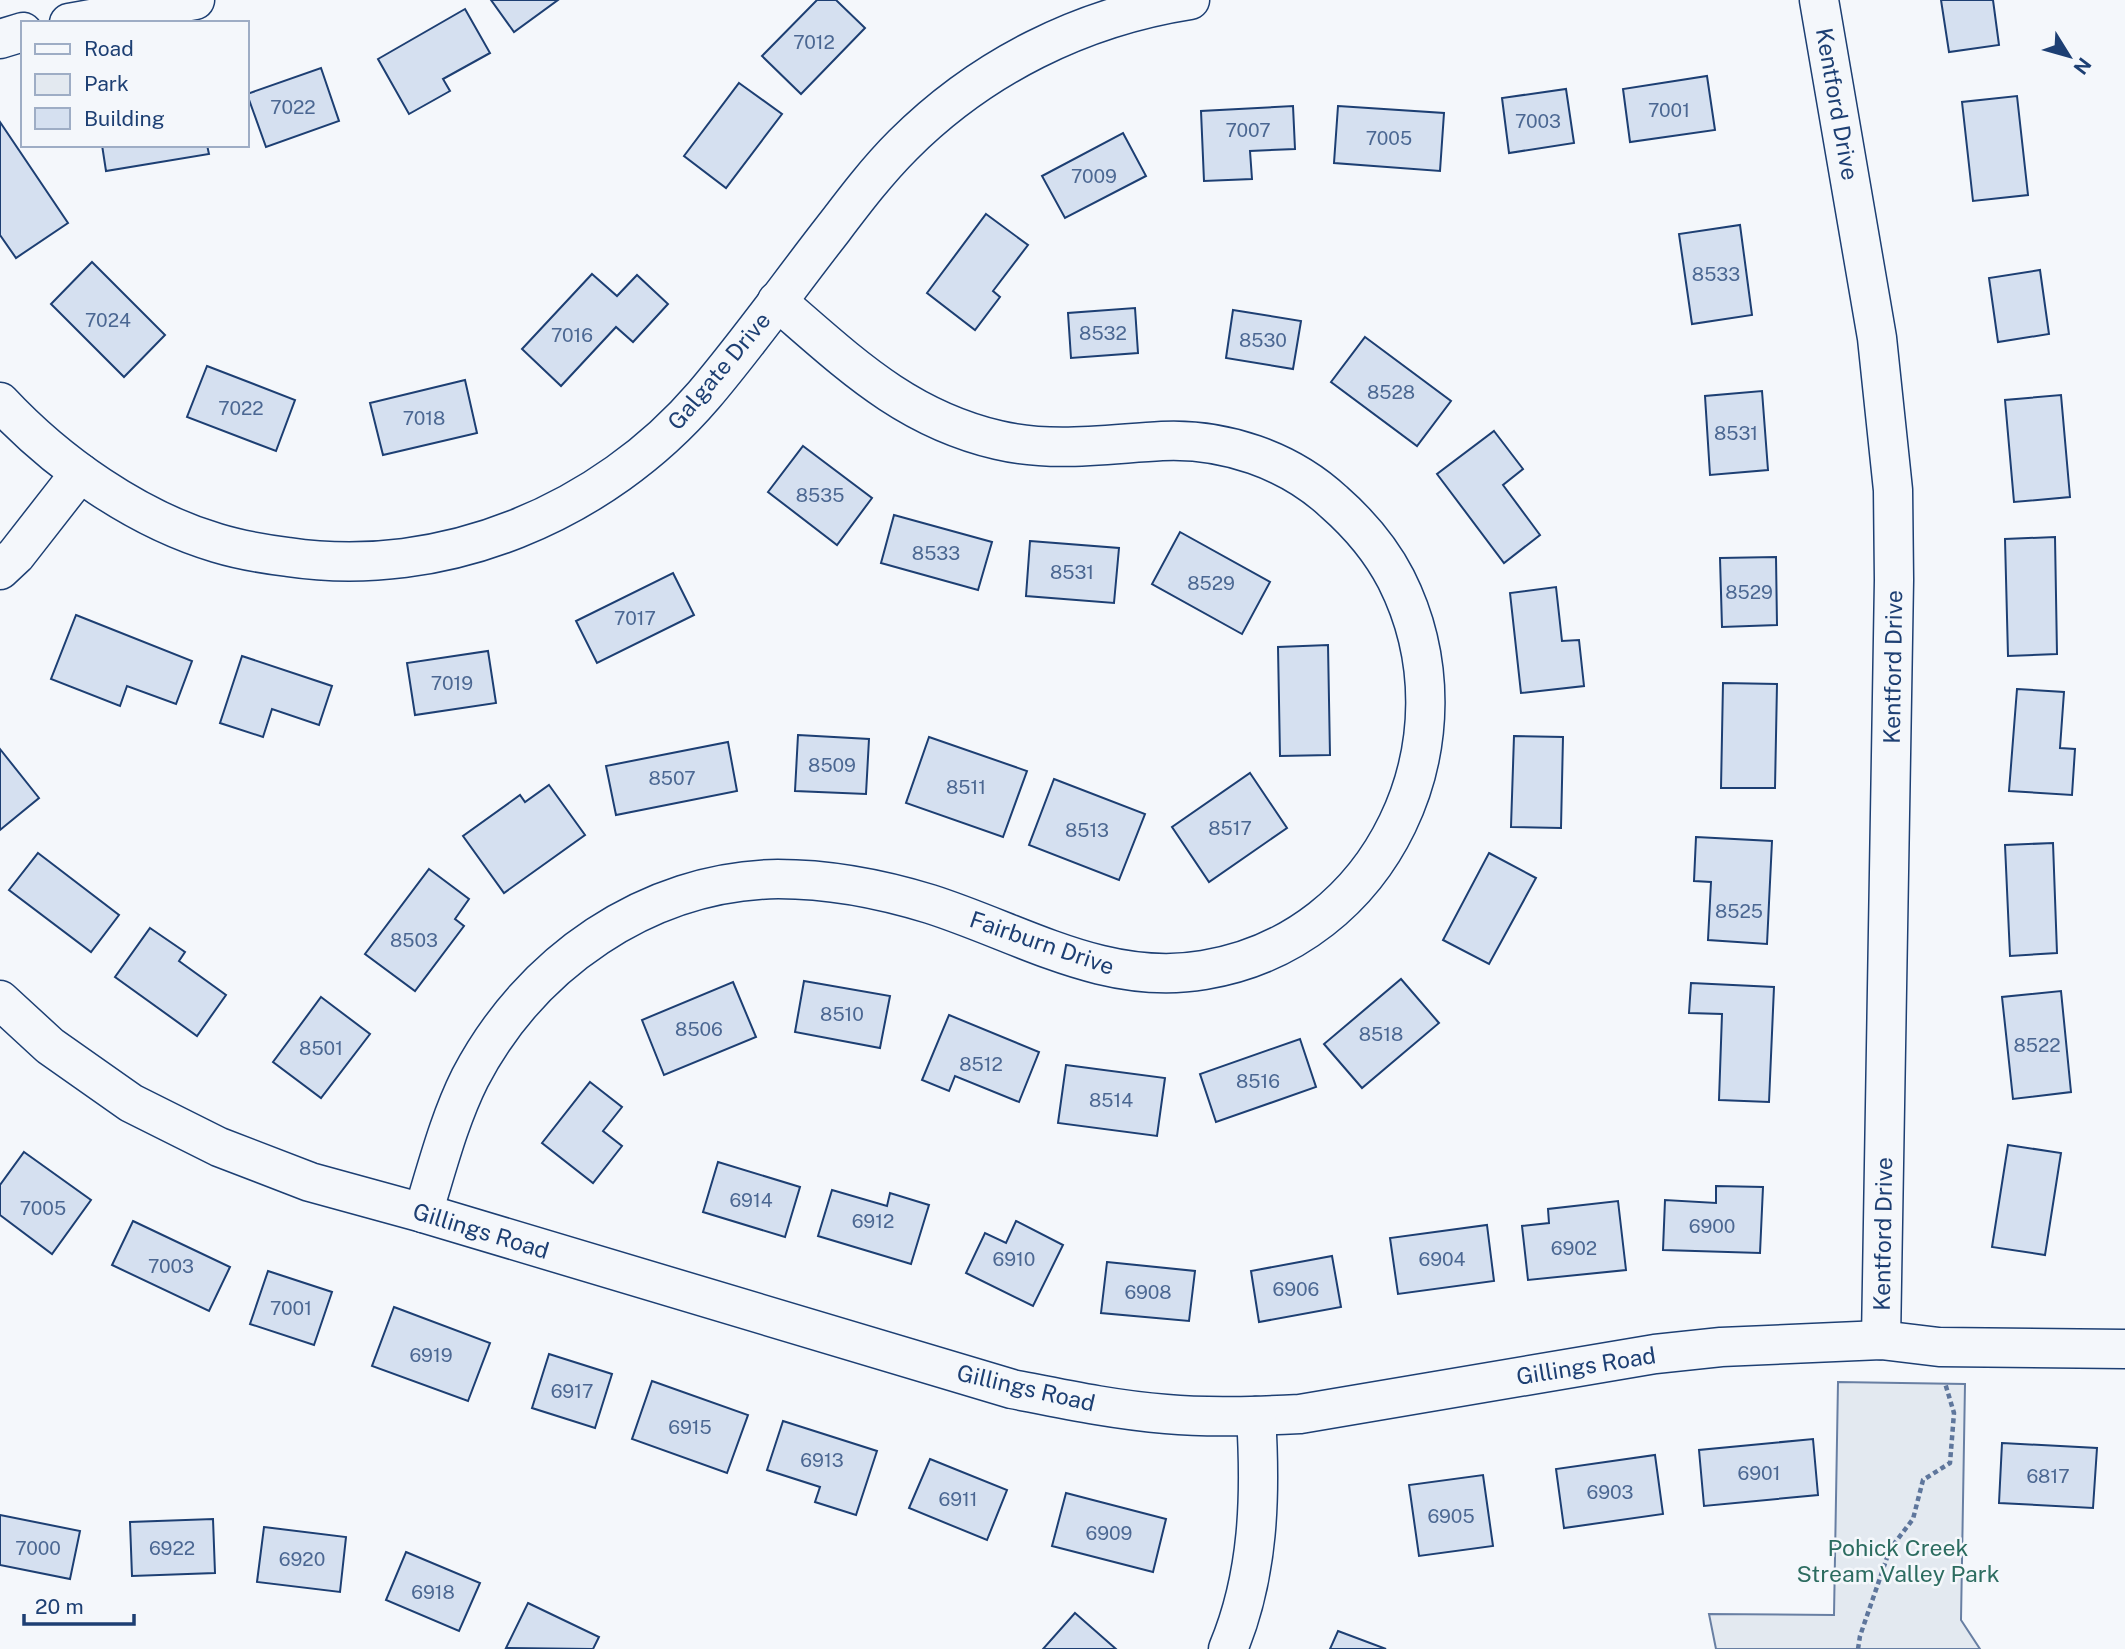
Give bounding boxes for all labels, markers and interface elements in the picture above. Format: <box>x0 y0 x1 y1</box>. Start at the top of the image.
legend <box>21 21 248 147</box>
north arrow <box>2034 21 2104 91</box>
street label: Kentford Drive <box>1811 26 1864 182</box>
house number: 7012 <box>793 31 835 53</box>
text: Road <box>84 36 134 61</box>
text: N <box>2069 54 2096 79</box>
text: Park <box>84 71 129 96</box>
house number: 7022 <box>270 96 316 118</box>
house number: 7001 <box>1648 99 1690 121</box>
text: Building <box>84 106 165 131</box>
house number: 7003 <box>1515 110 1561 132</box>
house number: 7007 <box>1225 119 1271 141</box>
house number: 7005 <box>1366 127 1412 149</box>
house number: 7009 <box>1071 165 1117 187</box>
house number: 8533 <box>1692 263 1740 285</box>
street label: Galgate Drive <box>662 306 776 435</box>
house number: 7024 <box>85 309 131 331</box>
house number: 8532 <box>1079 322 1127 344</box>
house number: 7016 <box>551 324 593 346</box>
house number: 8530 <box>1239 329 1287 351</box>
house number: 8528 <box>1367 381 1415 403</box>
house number: 7022 <box>218 397 264 419</box>
house number: 7018 <box>403 407 445 429</box>
house number: 8531 <box>1714 422 1758 444</box>
house number: 8535 <box>796 484 844 506</box>
house number: 8533 <box>912 542 960 564</box>
house number: 8531 <box>1050 561 1094 583</box>
house number: 8529 <box>1187 572 1235 594</box>
house number: 8529 <box>1725 581 1773 603</box>
street label: Kentford Drive <box>1878 590 1907 744</box>
house number: 7017 <box>614 607 656 629</box>
house number: 7019 <box>431 672 473 694</box>
house number: 8509 <box>808 754 856 776</box>
house number: 8507 <box>648 767 696 789</box>
house number: 8511 <box>946 776 986 798</box>
house number: 8517 <box>1208 817 1252 839</box>
house number: 8513 <box>1065 819 1109 841</box>
house number: 8525 <box>1715 900 1763 922</box>
street label: Fairburn Drive <box>966 905 1118 980</box>
house number: 8503 <box>390 929 438 951</box>
house number: 8510 <box>820 1003 864 1025</box>
house number: 8506 <box>675 1018 723 1040</box>
house number: 8518 <box>1359 1023 1403 1045</box>
house number: 8522 <box>2013 1034 2061 1056</box>
house number: 8501 <box>299 1037 343 1059</box>
house number: 8512 <box>959 1053 1003 1075</box>
house number: 8516 <box>1236 1070 1280 1092</box>
house number: 8514 <box>1089 1089 1133 1111</box>
street label: Kentford Drive <box>1868 1157 1897 1311</box>
house number: 6914 <box>729 1189 773 1211</box>
house number: 7005 <box>20 1197 66 1219</box>
street label: Gillings Road <box>410 1197 552 1264</box>
house number: 6912 <box>852 1210 894 1232</box>
house number: 6900 <box>1689 1215 1735 1237</box>
house number: 6902 <box>1551 1237 1597 1259</box>
house number: 6910 <box>993 1248 1035 1270</box>
house number: 6904 <box>1419 1248 1466 1270</box>
house number: 7003 <box>148 1255 194 1277</box>
house number: 6906 <box>1273 1278 1319 1300</box>
house number: 6908 <box>1124 1281 1172 1303</box>
house number: 7001 <box>270 1297 312 1319</box>
street label: Gillings Road <box>1514 1341 1658 1390</box>
house number: 6919 <box>409 1344 453 1366</box>
street label: Gillings Road <box>954 1359 1098 1417</box>
house number: 6917 <box>551 1380 593 1402</box>
house number: 6915 <box>668 1416 712 1438</box>
house number: 6913 <box>800 1449 844 1471</box>
house number: 6901 <box>1738 1462 1780 1484</box>
house number: 6817 <box>2026 1465 2070 1487</box>
house number: 6903 <box>1587 1481 1633 1503</box>
house number: 6911 <box>938 1488 978 1510</box>
house number: 6905 <box>1427 1505 1475 1527</box>
house number: 6909 <box>1086 1522 1132 1544</box>
park label: Pohick Creek Stream Valley Park <box>1796 1534 2000 1587</box>
house number: 7000 <box>15 1537 61 1559</box>
house number: 6922 <box>149 1537 195 1559</box>
house number: 6920 <box>279 1548 325 1570</box>
house number: 6918 <box>411 1581 455 1603</box>
scale bar <box>24 1582 135 1626</box>
text: 20 m <box>35 1594 84 1619</box>

